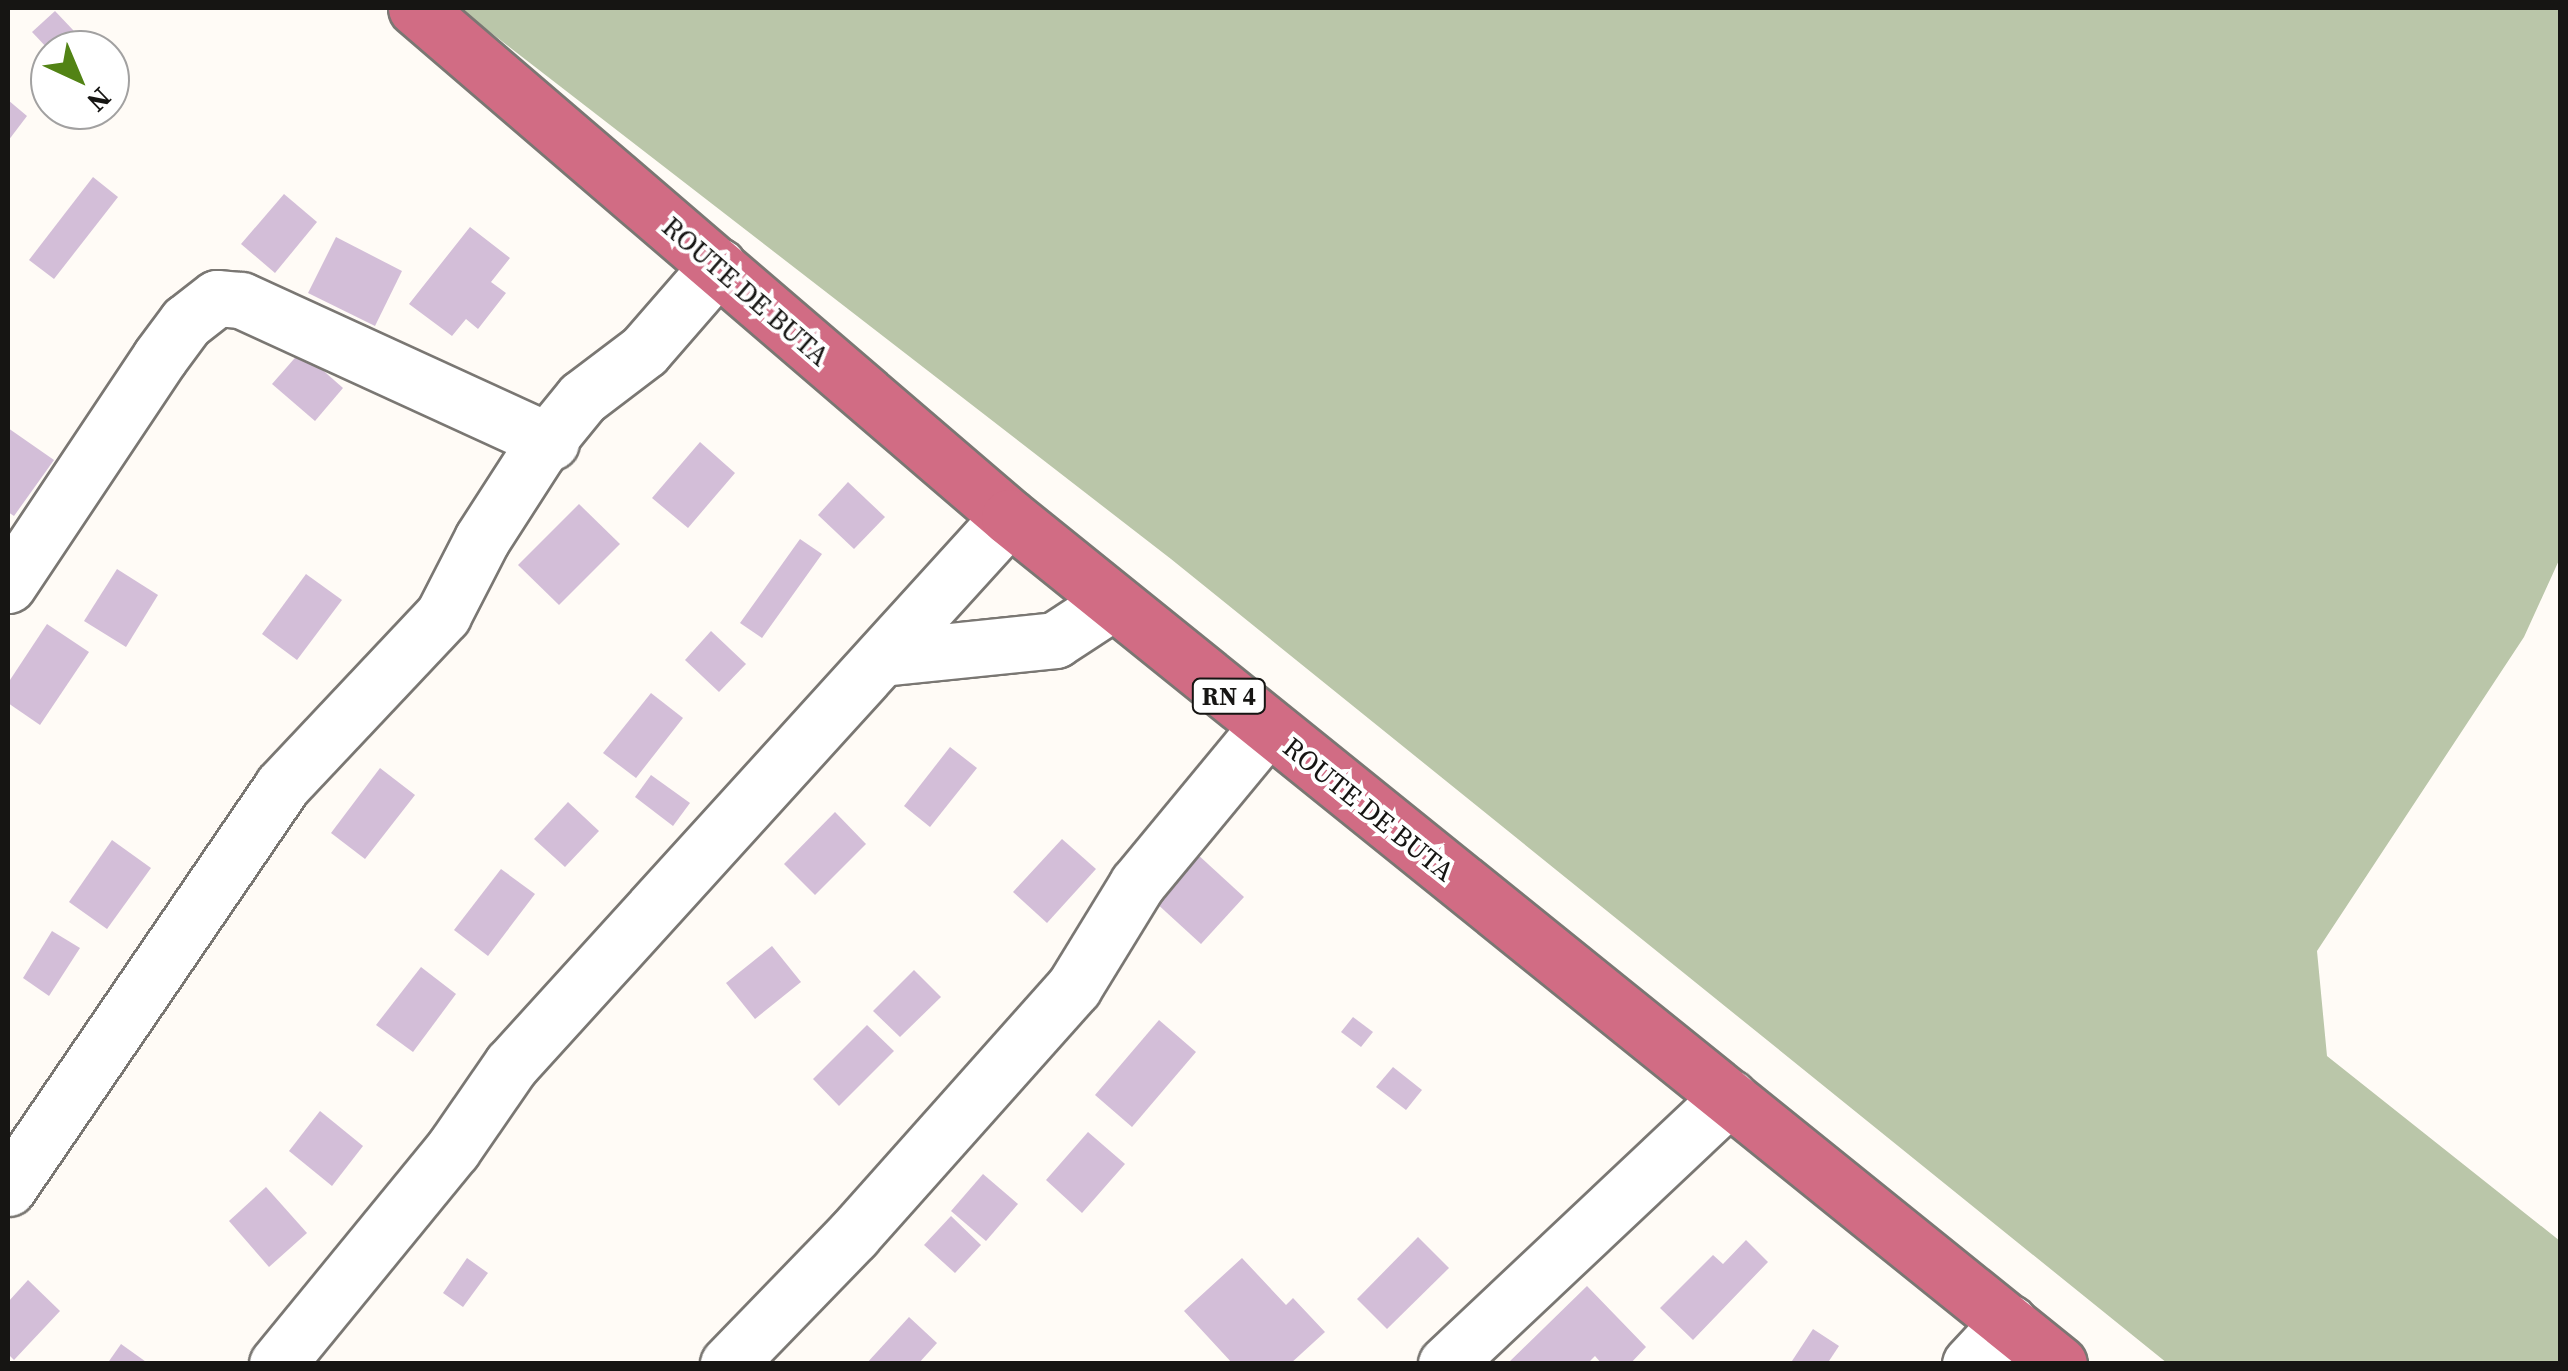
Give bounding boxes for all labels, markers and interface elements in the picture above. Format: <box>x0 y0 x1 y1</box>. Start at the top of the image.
north arrow <box>30 30 130 130</box>
text: N <box>79 79 120 121</box>
street label: ROUTE DE BUTA <box>656 209 836 373</box>
road number: RN 4 <box>1192 676 1266 716</box>
street label: ROUTE DE BUTA <box>1277 730 1461 888</box>

